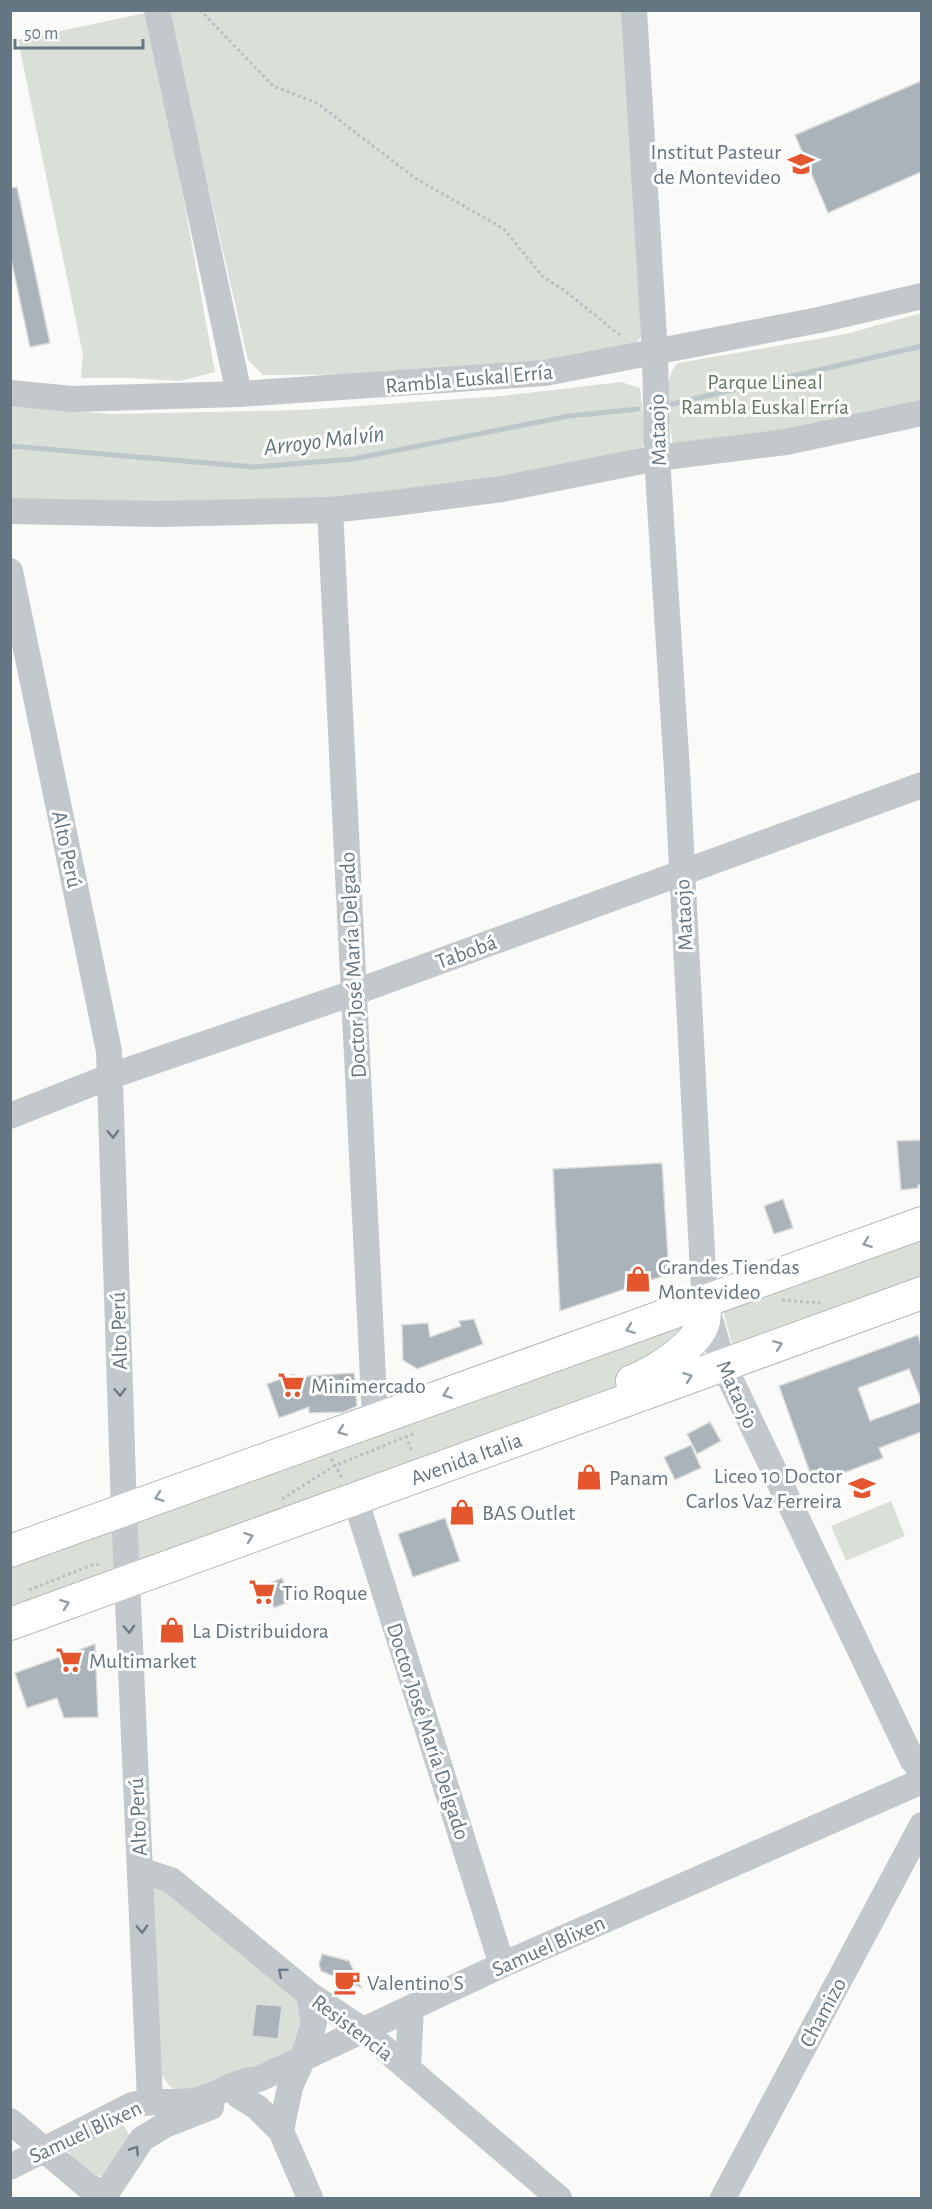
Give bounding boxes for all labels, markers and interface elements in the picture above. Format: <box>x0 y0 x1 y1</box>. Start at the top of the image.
scale bar <box>15 12 142 50</box>
text: 50 m <box>24 25 58 43</box>
place label: Institut Pasteur de Montevideo <box>650 141 781 188</box>
school or university icon: Institut Pasteur de Montevideo <box>786 149 816 179</box>
street label: Rambla Euskal Erría <box>384 361 554 397</box>
park label: Parque Lineal Rambla Euskal Erría <box>681 371 849 418</box>
street label: Mataojo <box>646 394 670 466</box>
water label: Arroyo Malvín <box>261 422 386 460</box>
street label: Alto Perú <box>48 809 86 890</box>
street label: Doctor José María Delgado <box>336 851 370 1079</box>
street label: Mataojo <box>671 878 697 951</box>
street label: Tabobá <box>433 931 500 973</box>
one-way arrow <box>107 1130 119 1139</box>
one-way arrow <box>862 1236 872 1249</box>
place label: Grandes Tiendas Montevideo <box>658 1256 800 1303</box>
shop icon: Grandes Tiendas Montevideo <box>623 1264 653 1294</box>
street label: Alto Perú <box>107 1291 131 1370</box>
one-way arrow <box>625 1321 636 1334</box>
one-way arrow <box>772 1339 783 1352</box>
street label: Mataojo <box>712 1357 762 1432</box>
supermarket icon: Minimercado <box>276 1370 306 1400</box>
one-way arrow <box>682 1371 693 1384</box>
place label: Minimercado <box>311 1375 426 1397</box>
one-way arrow <box>442 1386 453 1399</box>
one-way arrow <box>114 1388 127 1397</box>
one-way arrow <box>337 1424 348 1437</box>
street label: Avenida Italia <box>408 1429 525 1489</box>
shop icon: Panam <box>574 1462 604 1492</box>
place label: Liceo 10 Doctor Carlos Vaz Ferreira <box>686 1465 842 1512</box>
place label: Panam <box>609 1467 669 1489</box>
school or university icon: Liceo 10 Doctor Carlos Vaz Ferreira <box>847 1473 877 1503</box>
one-way arrow <box>154 1490 164 1503</box>
shop icon: BAS Outlet <box>447 1497 477 1527</box>
place label: BAS Outlet <box>482 1502 575 1524</box>
one-way arrow <box>243 1531 253 1544</box>
supermarket icon: Tio Roque <box>247 1577 277 1607</box>
place label: Tio Roque <box>282 1582 367 1604</box>
one-way arrow <box>60 1598 70 1611</box>
shop icon: La Distribuidora <box>157 1615 187 1645</box>
place label: La Distribuidora <box>192 1620 329 1642</box>
street label: Doctor José María Delgado <box>383 1620 474 1842</box>
one-way arrow <box>122 1624 135 1633</box>
supermarket icon: Multimarket <box>54 1645 84 1675</box>
place label: Multimarket <box>89 1650 196 1672</box>
street label: Alto Perú <box>125 1777 151 1857</box>
street label: Samuel Blixen <box>489 1911 608 1981</box>
one-way arrow <box>135 1924 148 1933</box>
cafe icon: Valentino S <box>332 1967 362 1997</box>
one-way arrow <box>278 1969 289 1980</box>
place label: Valentino S <box>367 1972 464 1994</box>
street label: Chamizo <box>795 1974 850 2051</box>
street label: Resistencia <box>308 1990 397 2065</box>
street label: Samuel Blixen <box>26 2096 145 2167</box>
one-way arrow <box>128 2146 139 2157</box>

